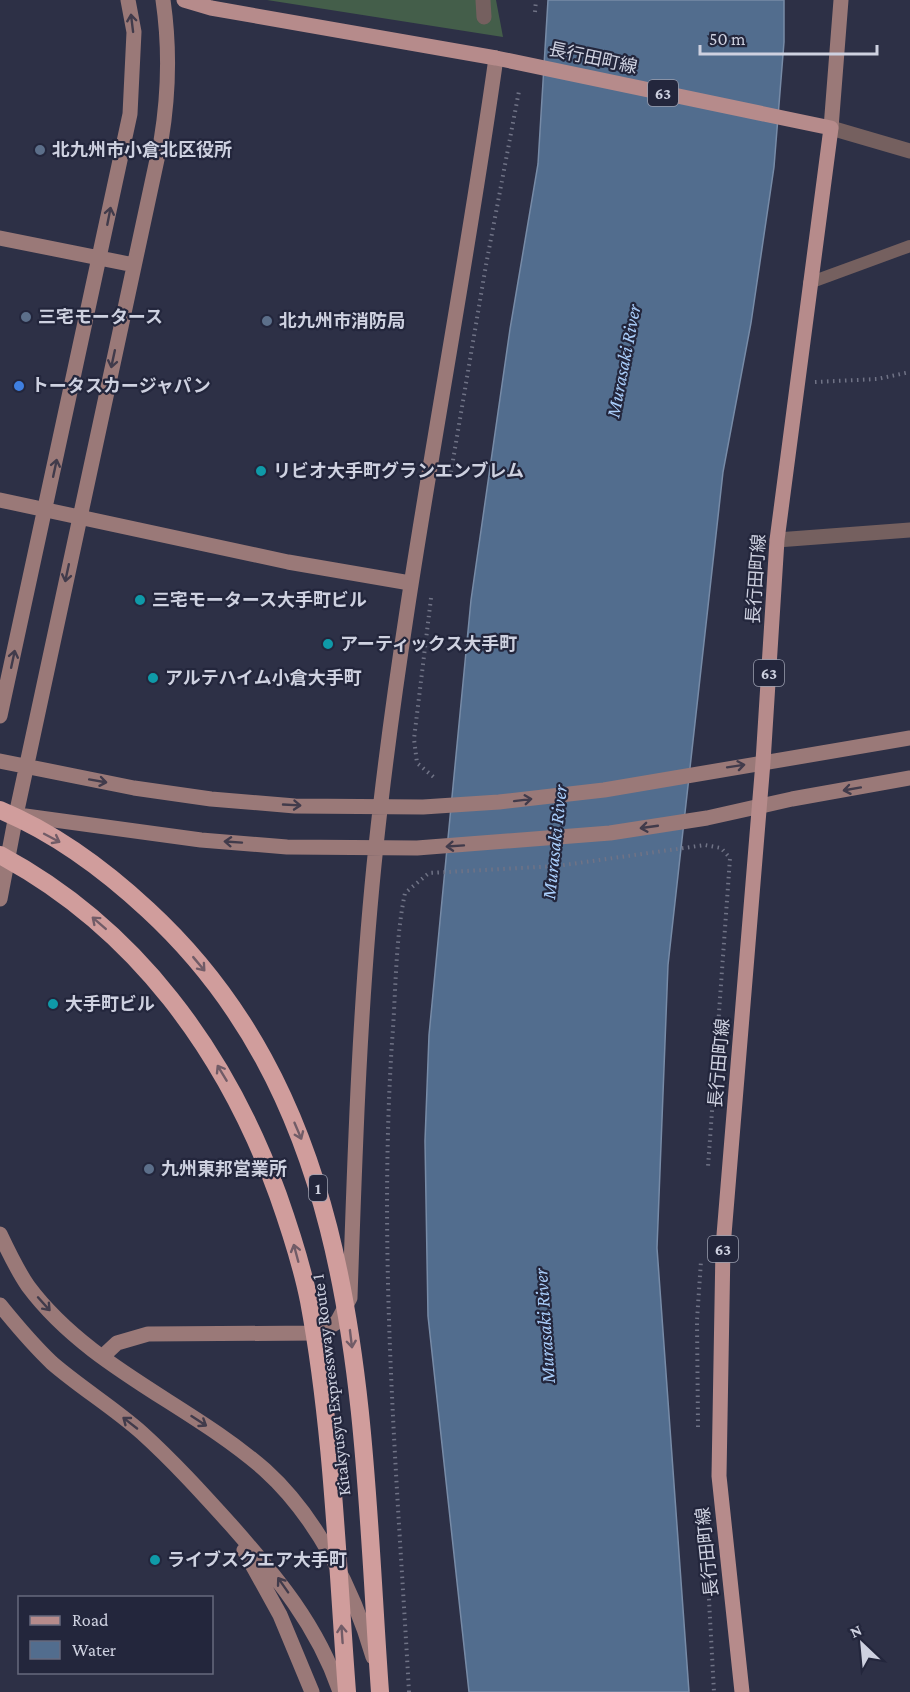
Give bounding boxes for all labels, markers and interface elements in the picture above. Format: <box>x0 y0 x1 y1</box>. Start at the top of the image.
one-way arrow <box>127 14 138 34</box>
scale bar <box>700 18 877 56</box>
text: 50 m <box>709 29 746 49</box>
street label: 長行田町線 <box>547 39 639 77</box>
road number: 63 <box>648 80 678 106</box>
place label: 北九州市小倉北区役所 <box>52 140 232 160</box>
marker: 北九州市小倉北区役所 <box>33 143 47 157</box>
one-way arrow <box>103 207 114 226</box>
water label: Murasaki River <box>601 301 645 421</box>
place label: 三宅モータース <box>38 307 163 327</box>
marker: 三宅モータース <box>19 310 33 324</box>
place label: 北九州市消防局 <box>279 311 405 331</box>
marker: 北九州市消防局 <box>260 314 274 328</box>
one-way arrow <box>107 350 119 369</box>
place label: トータスカージャパン <box>31 376 211 396</box>
marker: トータスカージャパン <box>12 379 26 393</box>
one-way arrow <box>50 459 61 479</box>
place label: リビオ大手町グランエンブレム <box>273 461 524 481</box>
marker: リビオ大手町グランエンブレム <box>254 464 268 478</box>
street label: 長行田町線 <box>743 533 769 625</box>
one-way arrow <box>61 563 72 582</box>
place label: 三宅モータース大手町ビル <box>152 590 367 610</box>
marker: 三宅モータース大手町ビル <box>133 593 147 607</box>
place label: アーティックス大手町 <box>340 634 517 654</box>
marker: アーティックス大手町 <box>321 637 335 651</box>
one-way arrow <box>8 649 19 669</box>
road number: 63 <box>754 660 784 686</box>
place label: アルテハイム小倉大手町 <box>165 668 362 688</box>
marker: アルテハイム小倉大手町 <box>146 671 160 685</box>
one-way arrow <box>725 761 745 772</box>
one-way arrow <box>88 776 108 787</box>
water label: Murasaki River <box>537 783 571 901</box>
one-way arrow <box>843 783 863 794</box>
one-way arrow <box>513 794 533 805</box>
one-way arrow <box>281 800 301 811</box>
one-way arrow <box>640 821 659 832</box>
one-way arrow <box>42 832 60 844</box>
one-way arrow <box>223 837 243 848</box>
one-way arrow <box>445 840 465 851</box>
one-way arrow <box>92 916 107 930</box>
one-way arrow <box>192 956 206 971</box>
place label: 大手町ビル <box>65 994 155 1014</box>
marker: 大手町ビル <box>46 997 60 1011</box>
street label: 長行田町線 <box>705 1017 733 1109</box>
one-way arrow <box>216 1065 228 1082</box>
one-way arrow <box>293 1121 304 1139</box>
place label: 九州東邦営業所 <box>161 1159 287 1179</box>
marker: 九州東邦営業所 <box>142 1162 156 1176</box>
road number: 1 <box>309 1175 327 1201</box>
road number: 63 <box>708 1236 738 1262</box>
one-way arrow <box>290 1244 301 1263</box>
water label: Murasaki River <box>529 1267 559 1385</box>
street label: Kitakyusyu Expressway Route 1 <box>307 1273 355 1497</box>
one-way arrow <box>37 1296 51 1311</box>
one-way arrow <box>345 1329 356 1349</box>
one-way arrow <box>190 1415 207 1427</box>
one-way arrow <box>122 1417 138 1430</box>
street label: 長行田町線 <box>692 1506 722 1598</box>
place label: ライブスクエア大手町 <box>167 1550 347 1570</box>
marker: ライブスクエア大手町 <box>148 1553 162 1567</box>
one-way arrow <box>277 1578 289 1594</box>
legend <box>18 1596 213 1674</box>
text: Road <box>72 1610 109 1630</box>
north arrow <box>832 1614 892 1674</box>
text: N <box>847 1621 864 1641</box>
one-way arrow <box>337 1624 348 1644</box>
text: Water <box>72 1640 117 1660</box>

